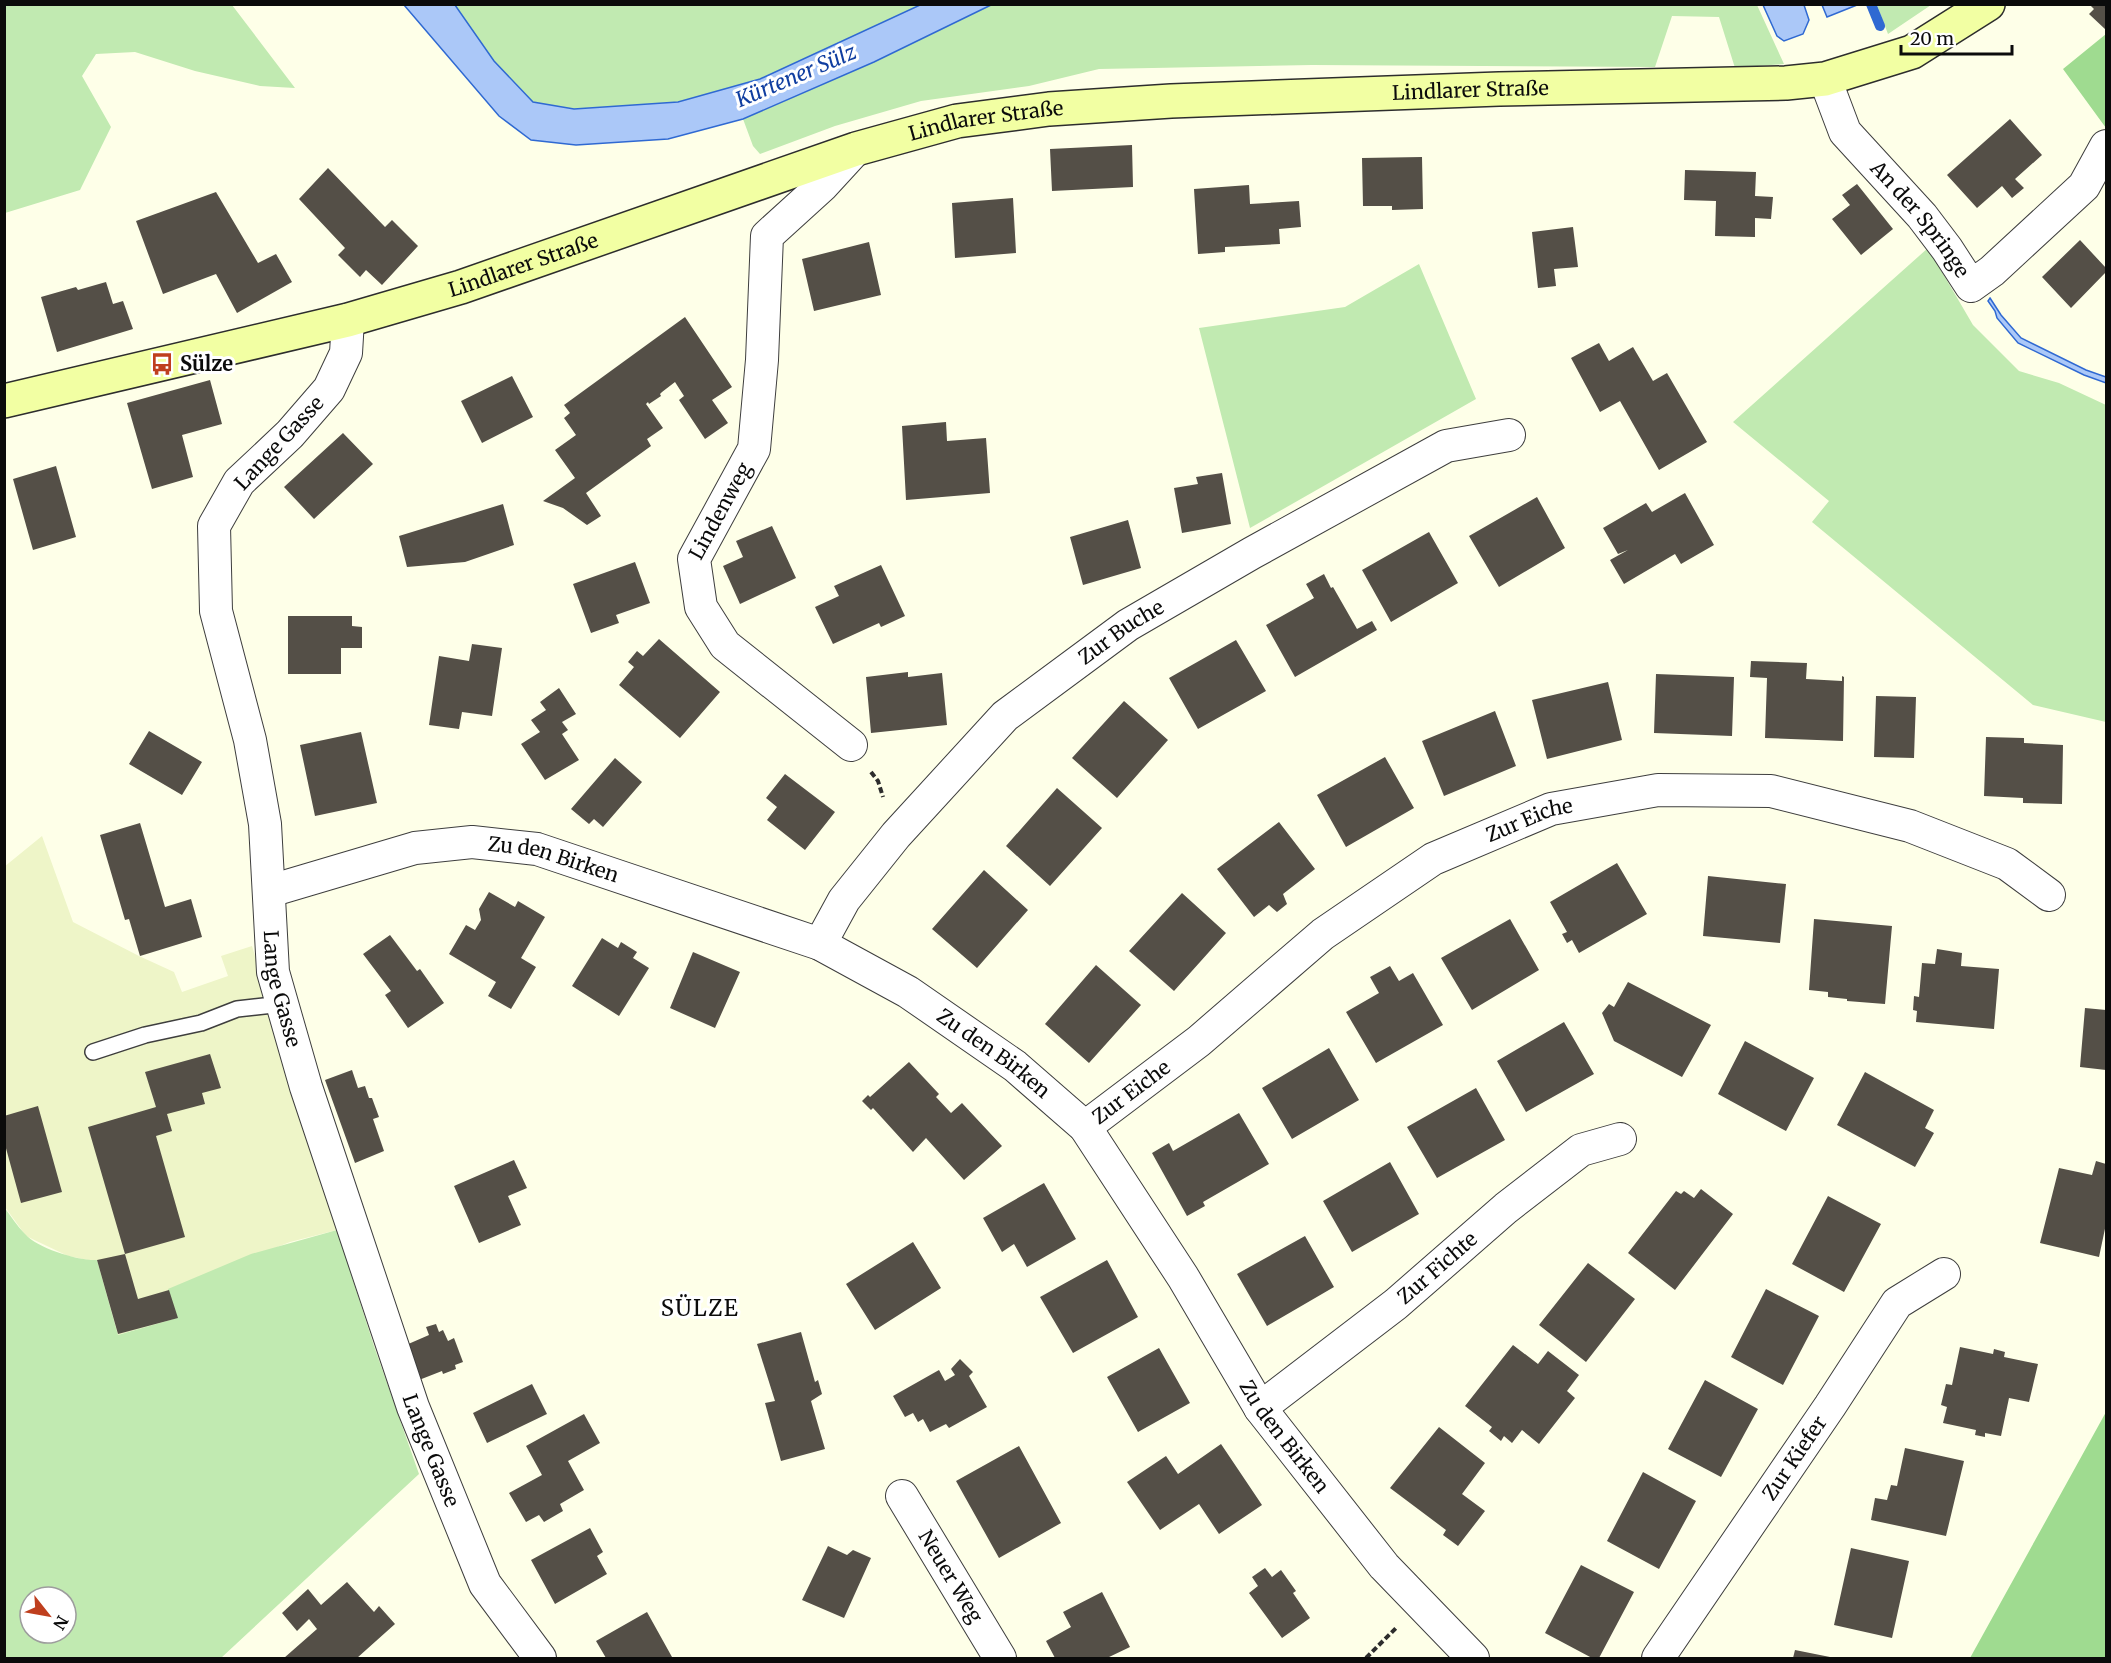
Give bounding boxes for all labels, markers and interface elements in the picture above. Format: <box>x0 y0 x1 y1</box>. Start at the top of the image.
scale bar <box>1901 18 2012 56</box>
text: 20 m <box>1910 27 1954 50</box>
water label: Kürtener Sülz <box>731 38 860 113</box>
street label: Lindlarer Straße <box>1392 75 1549 105</box>
street label: Lindlarer Straße <box>906 95 1064 146</box>
street label: An der Springe <box>1865 155 1975 282</box>
street label: Lindlarer Straße <box>445 227 601 302</box>
bus stop icon: Sülze <box>149 351 175 377</box>
place label: Sülze <box>180 351 233 376</box>
street label: Lange Gasse <box>229 391 328 495</box>
street label: Lindenweg <box>683 458 756 564</box>
street label: Zur Buche <box>1073 594 1168 670</box>
street label: Zur Eiche <box>1482 792 1574 847</box>
street label: Zu den Birken <box>487 831 622 888</box>
street label: Lange Gasse <box>259 930 307 1050</box>
street label: Zu den Birken <box>932 1003 1056 1103</box>
street label: Zur Eiche <box>1087 1054 1175 1129</box>
street label: Zur Fichte <box>1392 1226 1482 1309</box>
district label: SÜLZE <box>661 1294 739 1322</box>
street label: Zu den Birken <box>1234 1375 1335 1498</box>
street label: Lange Gasse <box>398 1391 465 1510</box>
street label: Zur Kiefer <box>1756 1411 1832 1505</box>
street label: Neuer Weg <box>913 1525 989 1627</box>
north arrow <box>18 1585 78 1645</box>
text: N <box>49 1612 73 1634</box>

